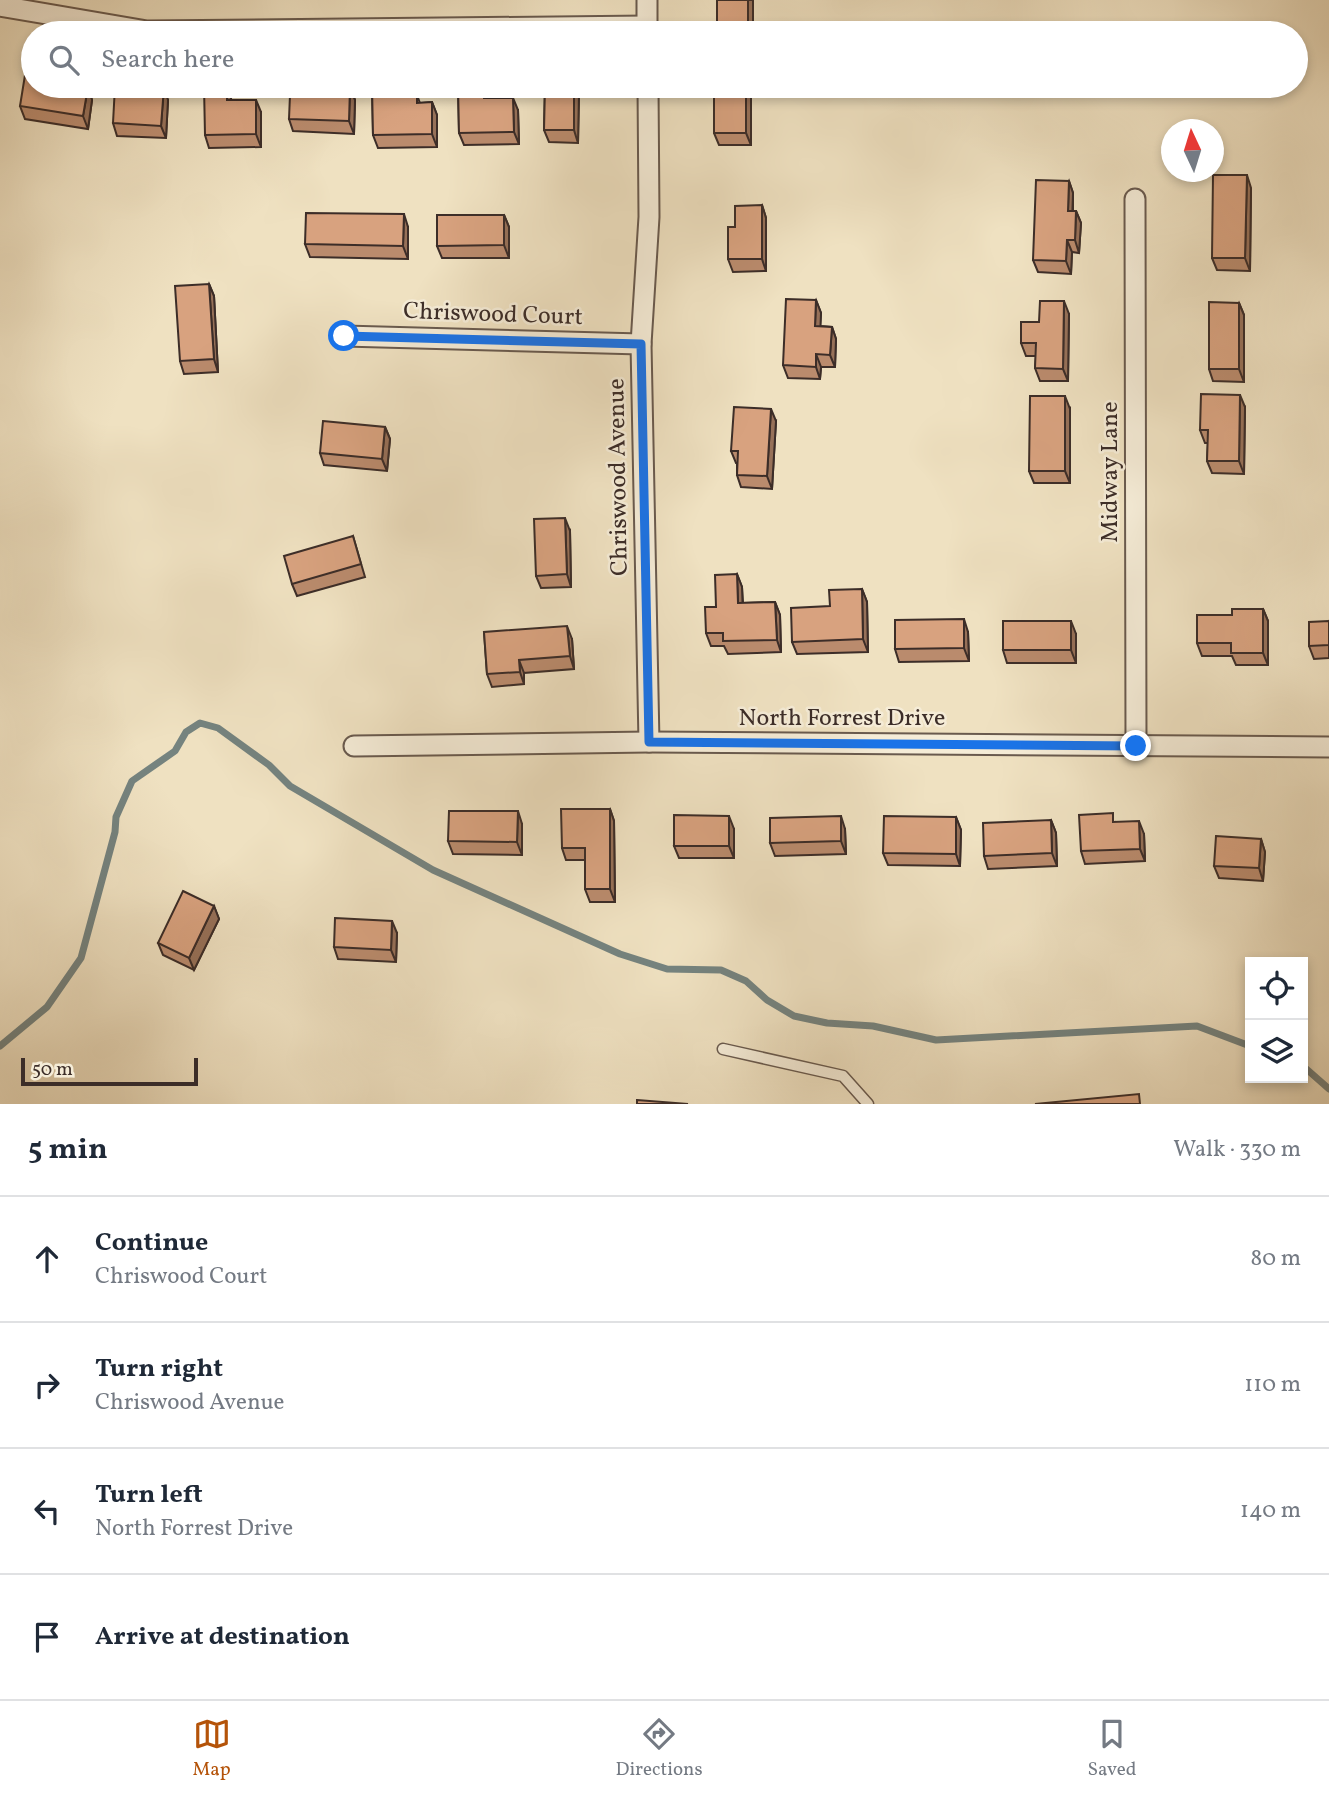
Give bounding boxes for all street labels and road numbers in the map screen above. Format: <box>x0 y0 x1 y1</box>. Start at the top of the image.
street label: Chriswood Court <box>403 295 583 335</box>
street label: Chriswood Avenue <box>600 378 638 576</box>
street label: Midway Lane <box>1094 401 1128 543</box>
street label: North Forrest Drive <box>739 702 945 736</box>

